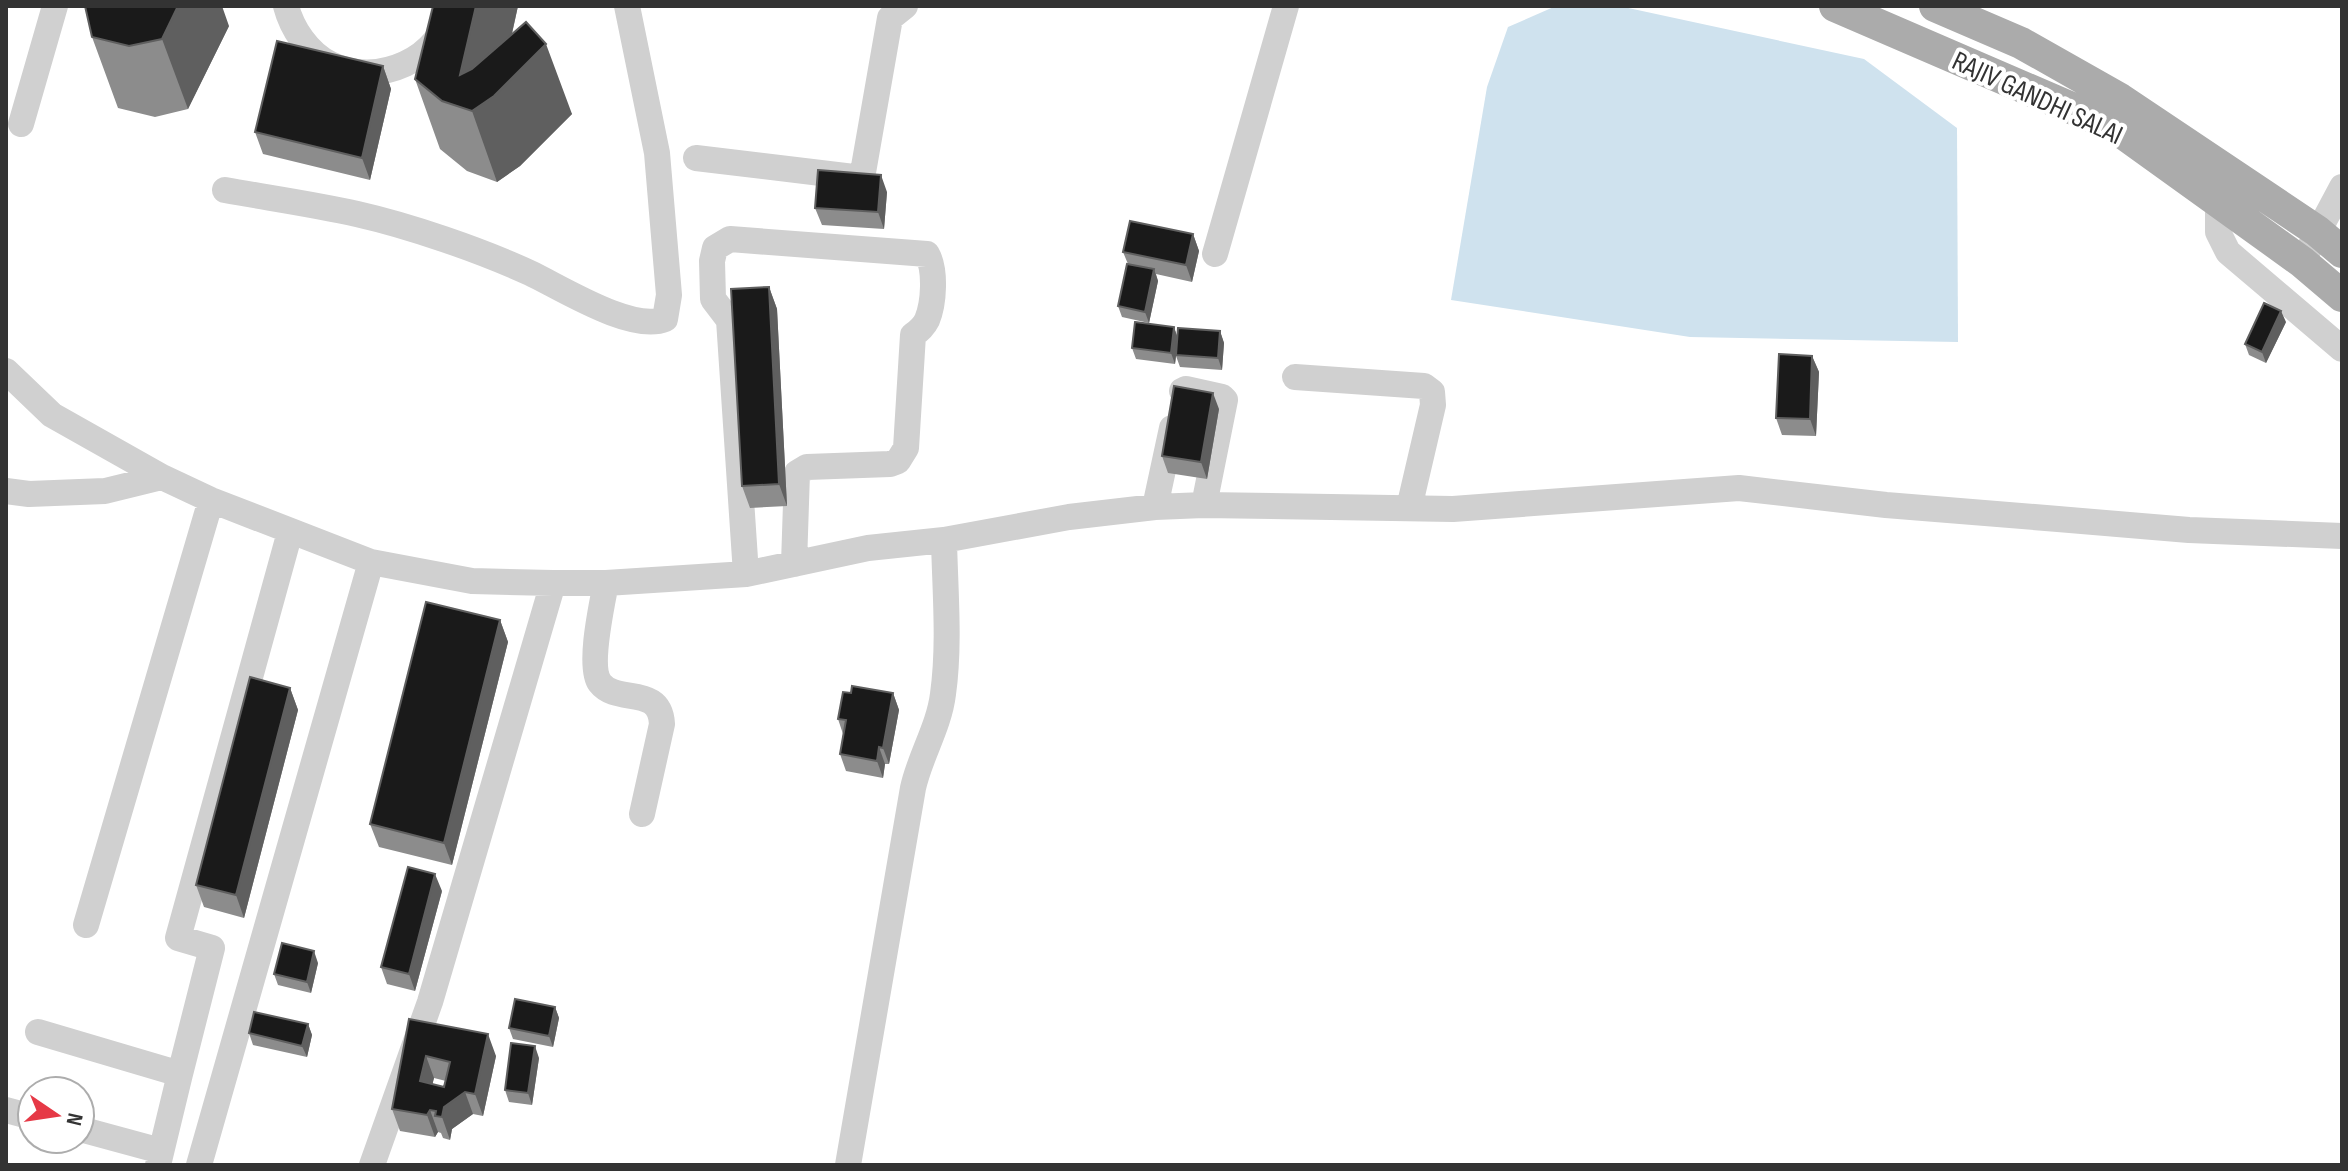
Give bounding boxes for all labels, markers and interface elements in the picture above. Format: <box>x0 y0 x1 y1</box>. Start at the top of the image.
street label: RAJIV GANDHI SALAI <box>1947 44 2128 152</box>
north arrow <box>16 1075 96 1155</box>
text: N <box>60 1110 89 1128</box>

